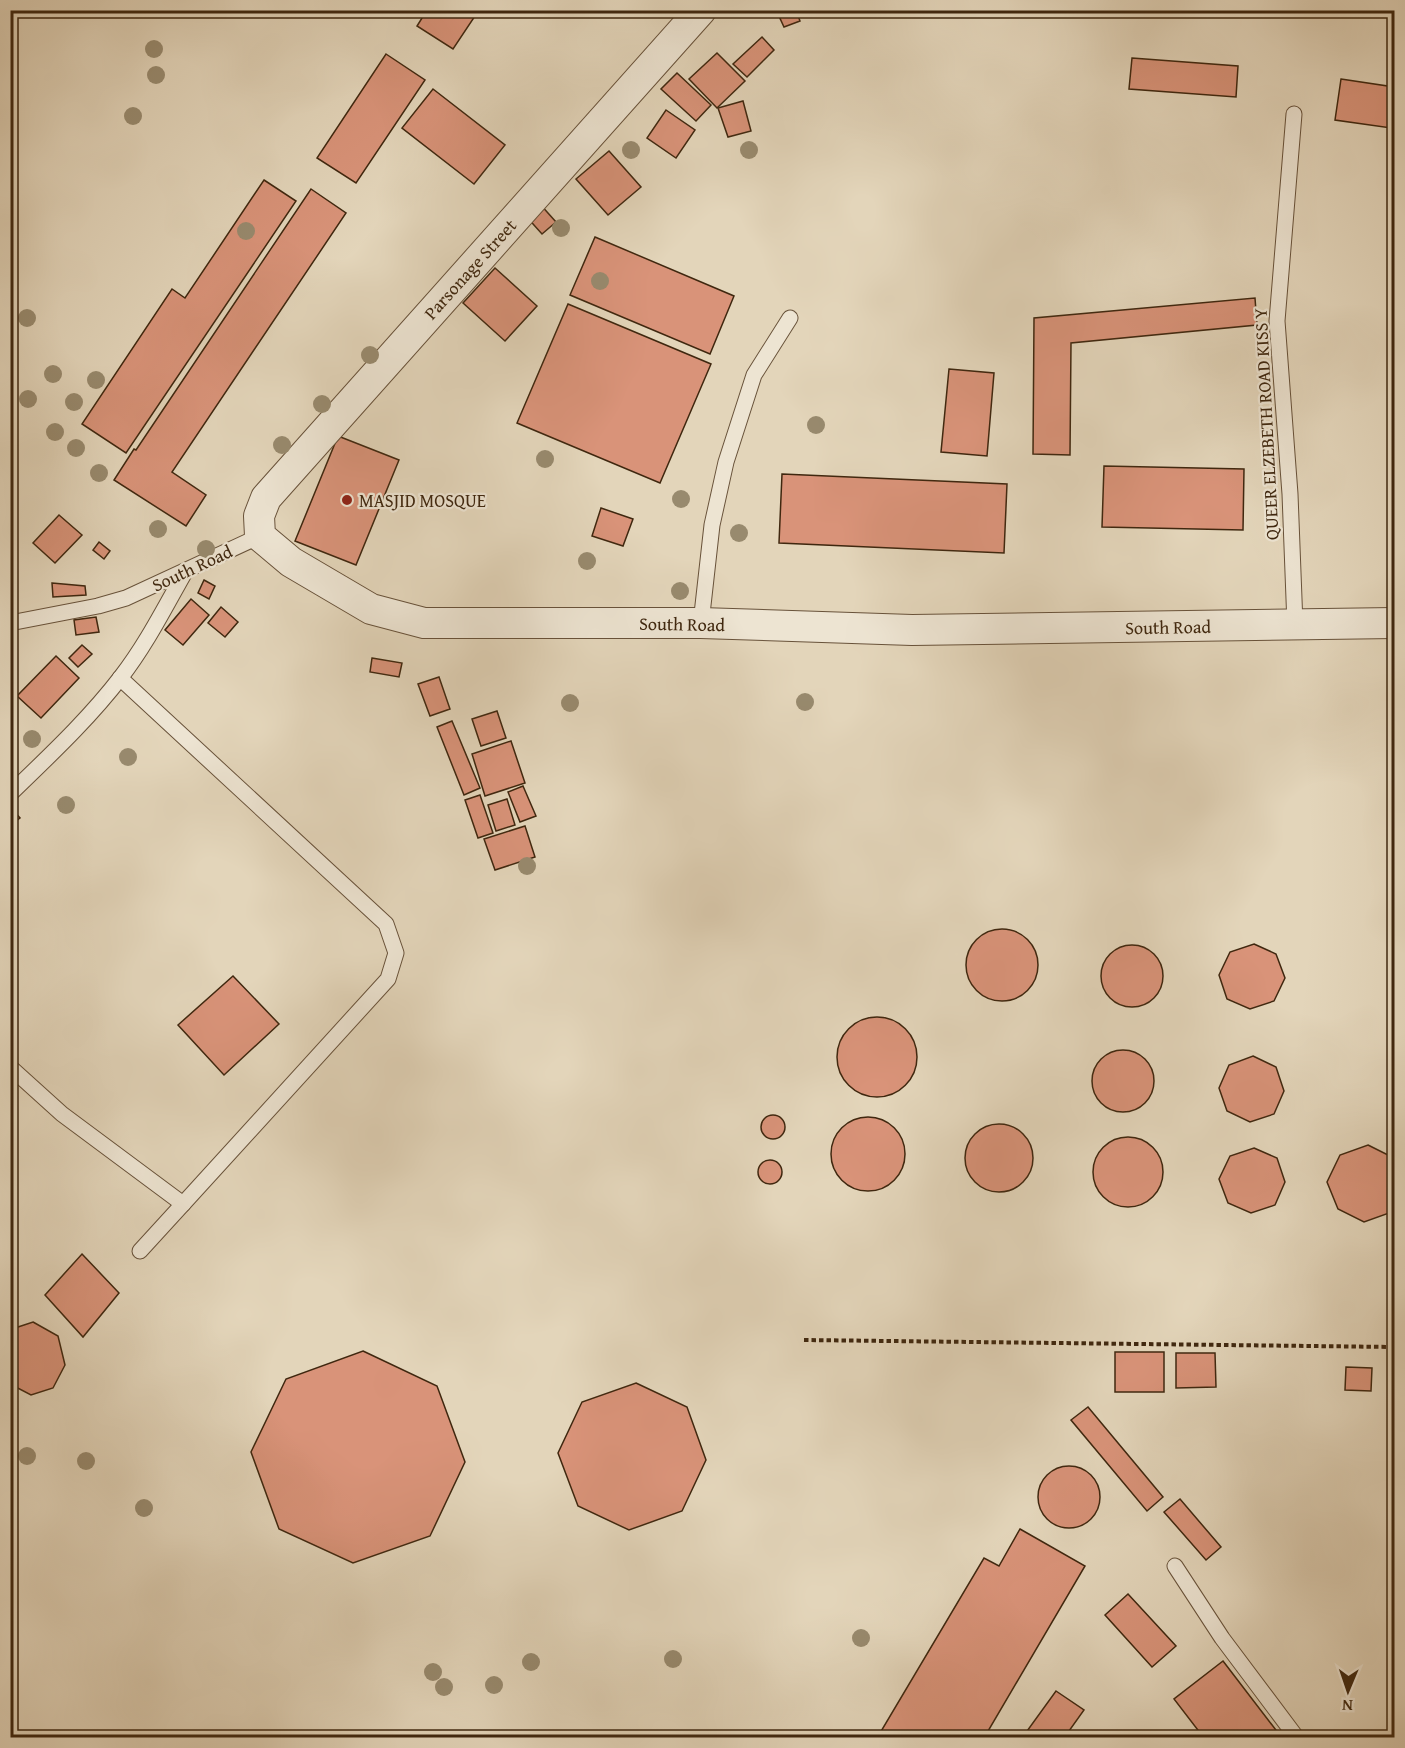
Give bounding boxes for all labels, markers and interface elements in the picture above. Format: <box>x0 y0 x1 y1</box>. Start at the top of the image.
street label: Parsonage Street <box>417 212 523 325</box>
street label: QUEER ELZEBETH ROAD KISS Y <box>1246 307 1286 541</box>
place label: MASJID MOSQUE <box>359 487 486 514</box>
marker: MASJID MOSQUE <box>340 493 354 507</box>
street label: South Road <box>147 537 237 598</box>
street label: South Road <box>639 610 726 638</box>
street label: South Road <box>1125 613 1212 641</box>
north arrow <box>1318 1661 1378 1721</box>
text: N <box>1341 1694 1353 1718</box>

